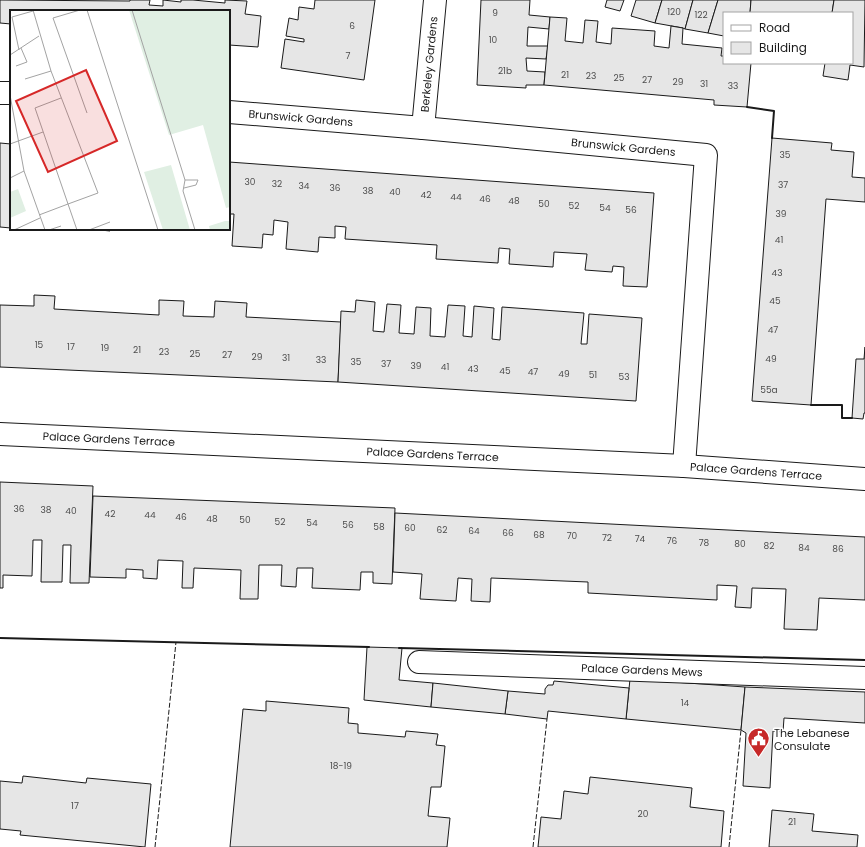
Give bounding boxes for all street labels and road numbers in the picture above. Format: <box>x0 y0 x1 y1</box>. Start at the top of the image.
street label: Berkeley Gardens <box>417 15 441 113</box>
street label: Brunswick Gardens <box>248 106 354 130</box>
street label: Brunswick Gardens <box>570 134 677 160</box>
street label: Palace Gardens Terrace <box>42 428 176 450</box>
street label: Palace Gardens Terrace <box>366 443 499 465</box>
street label: Palace Gardens Terrace <box>689 458 823 484</box>
street label: Palace Gardens Mews <box>581 660 703 680</box>

